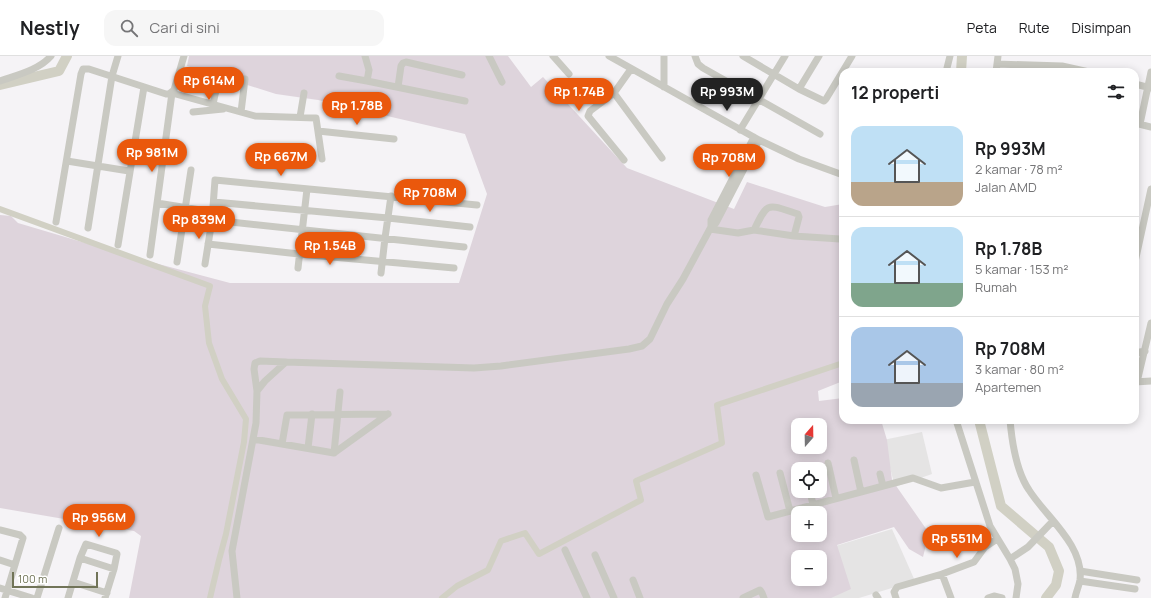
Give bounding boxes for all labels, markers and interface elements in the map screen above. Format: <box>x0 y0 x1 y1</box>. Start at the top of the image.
search box <box>104 10 384 46</box>
text: Nestly <box>20 15 80 41</box>
icon: search <box>118 17 140 39</box>
text: Cari di sini <box>150 17 220 38</box>
text: Peta <box>967 18 997 37</box>
text: Rute <box>1019 18 1049 37</box>
text: Disimpan <box>1071 18 1131 37</box>
pin: Rp 614M <box>172 67 246 101</box>
text: Rp 614M <box>183 71 235 89</box>
pin: Rp 1.74B <box>538 78 620 112</box>
pin: Rp 993M <box>690 78 764 112</box>
text: 12 properti <box>851 81 939 104</box>
icon: filters <box>1105 81 1127 103</box>
text: Rp 1.74B <box>554 82 604 100</box>
text: Rp 993M <box>700 82 754 100</box>
pin: Rp 1.78B <box>316 92 398 126</box>
text: Rp 1.78B <box>331 96 383 114</box>
text: Rp 993M <box>975 137 1046 160</box>
pin: Rp 981M <box>115 139 189 173</box>
icon: home <box>883 142 931 190</box>
text: Rp 981M <box>126 143 178 161</box>
pin: Rp 667M <box>244 143 318 177</box>
pin: Rp 708M <box>692 144 766 178</box>
text: Rp 667M <box>254 147 308 165</box>
text: Rp 708M <box>702 148 756 166</box>
text: 2 kamar · 78 m² <box>975 160 1063 178</box>
text: Jalan AMD <box>975 178 1037 196</box>
pin: Rp 708M <box>393 179 467 213</box>
text: Rp 708M <box>403 183 457 201</box>
pin: Rp 839M <box>162 206 236 240</box>
text: Rp 839M <box>172 210 226 228</box>
pin: Rp 1.54B <box>289 232 371 266</box>
text: Rp 1.54B <box>304 236 356 254</box>
text: Rp 1.78B <box>975 237 1042 260</box>
icon: home <box>883 243 931 291</box>
text: 5 kamar · 153 m² <box>975 260 1068 278</box>
text: Rumah <box>975 278 1017 296</box>
text: Rp 708M <box>975 337 1045 360</box>
icon: home <box>883 343 931 391</box>
text: 3 kamar · 80 m² <box>975 360 1064 378</box>
text: Apartemen <box>975 378 1041 396</box>
north arrow <box>791 418 827 454</box>
map controls <box>791 418 827 586</box>
button: locate <box>791 462 827 498</box>
pin: Rp 956M <box>62 504 136 538</box>
button: + <box>791 506 827 542</box>
text: Rp 956M <box>72 508 126 526</box>
pin: Rp 551M <box>920 525 994 559</box>
text: Rp 551M <box>931 529 983 547</box>
button: − <box>791 550 827 586</box>
scale bar <box>12 570 98 589</box>
text: 100 m <box>18 571 47 586</box>

